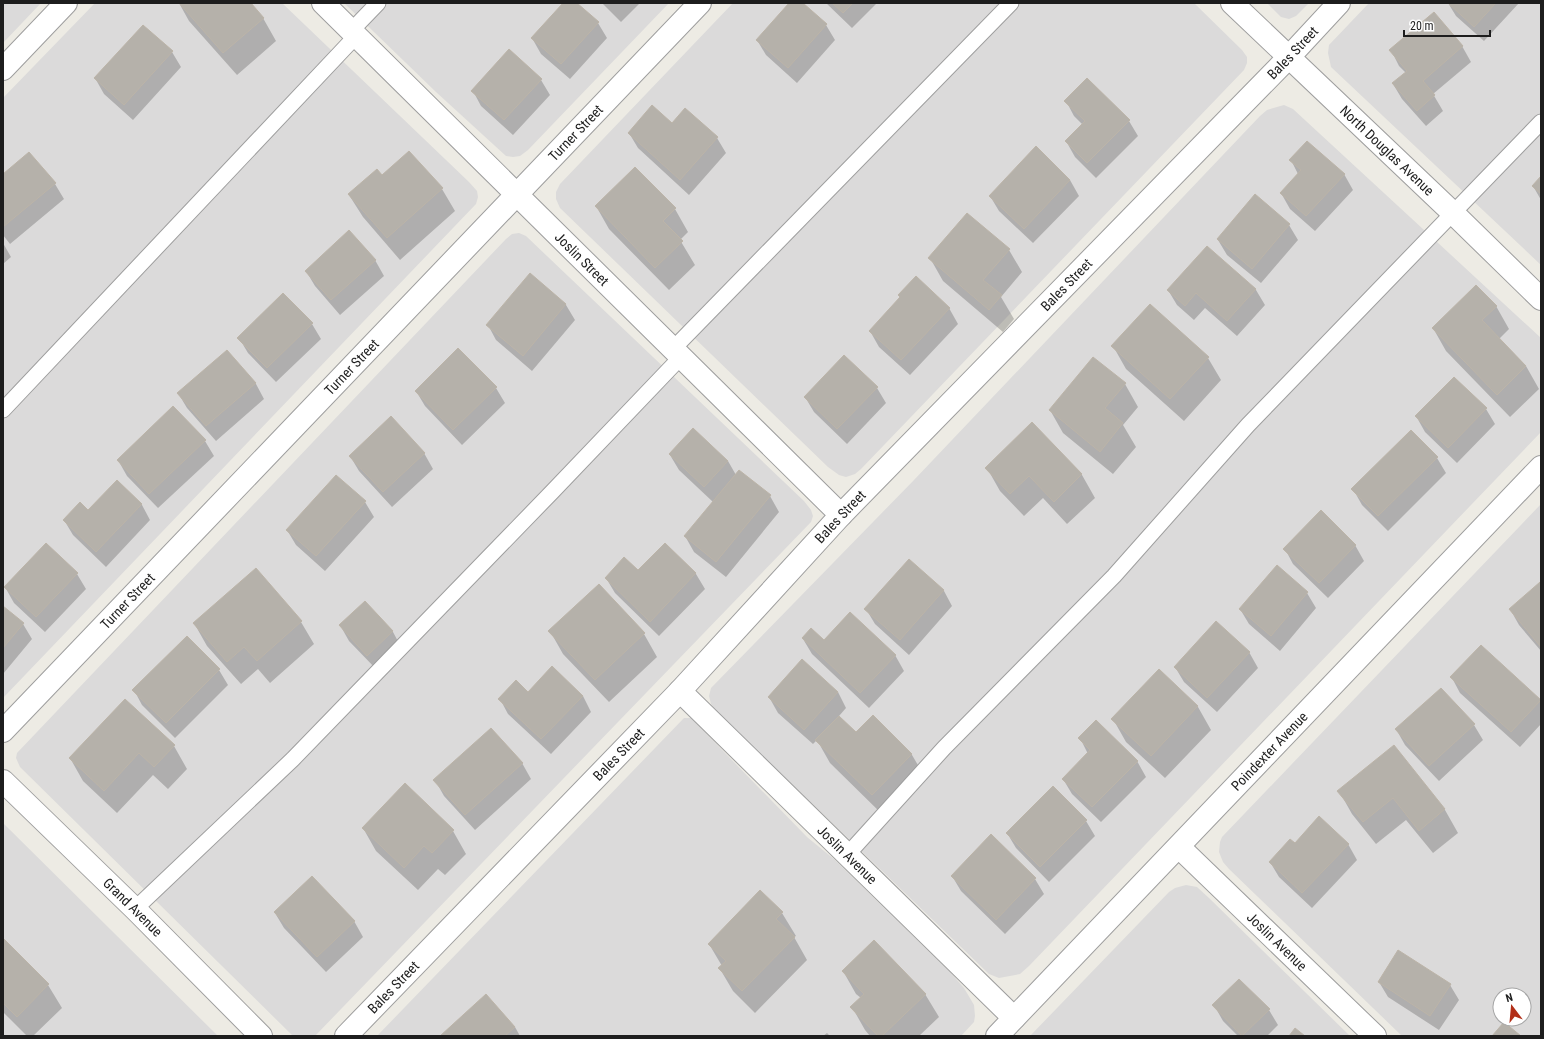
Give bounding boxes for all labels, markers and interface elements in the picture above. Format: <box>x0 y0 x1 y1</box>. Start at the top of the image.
scale bar <box>1404 12 1490 38</box>
text: 20 m <box>1410 19 1434 33</box>
street label: Bales Street <box>1264 23 1321 82</box>
street label: Turner Street <box>545 102 606 164</box>
street label: North Douglas Avenue <box>1337 102 1438 199</box>
street label: Joslin Street <box>552 229 612 289</box>
street label: Bales Street <box>1037 255 1095 314</box>
street label: Turner Street <box>321 336 382 398</box>
street label: Bales Street <box>811 487 869 546</box>
street label: Turner Street <box>97 570 158 632</box>
street label: Poindexter Avenue <box>1228 708 1311 794</box>
street label: Bales Street <box>590 725 648 784</box>
street label: Joslin Avenue <box>814 822 881 888</box>
street label: Grand Avenue <box>100 875 166 940</box>
street label: Joslin Avenue <box>1244 909 1310 974</box>
street label: Bales Street <box>364 958 422 1017</box>
north arrow <box>1492 987 1532 1027</box>
text: N <box>1504 991 1515 1005</box>

